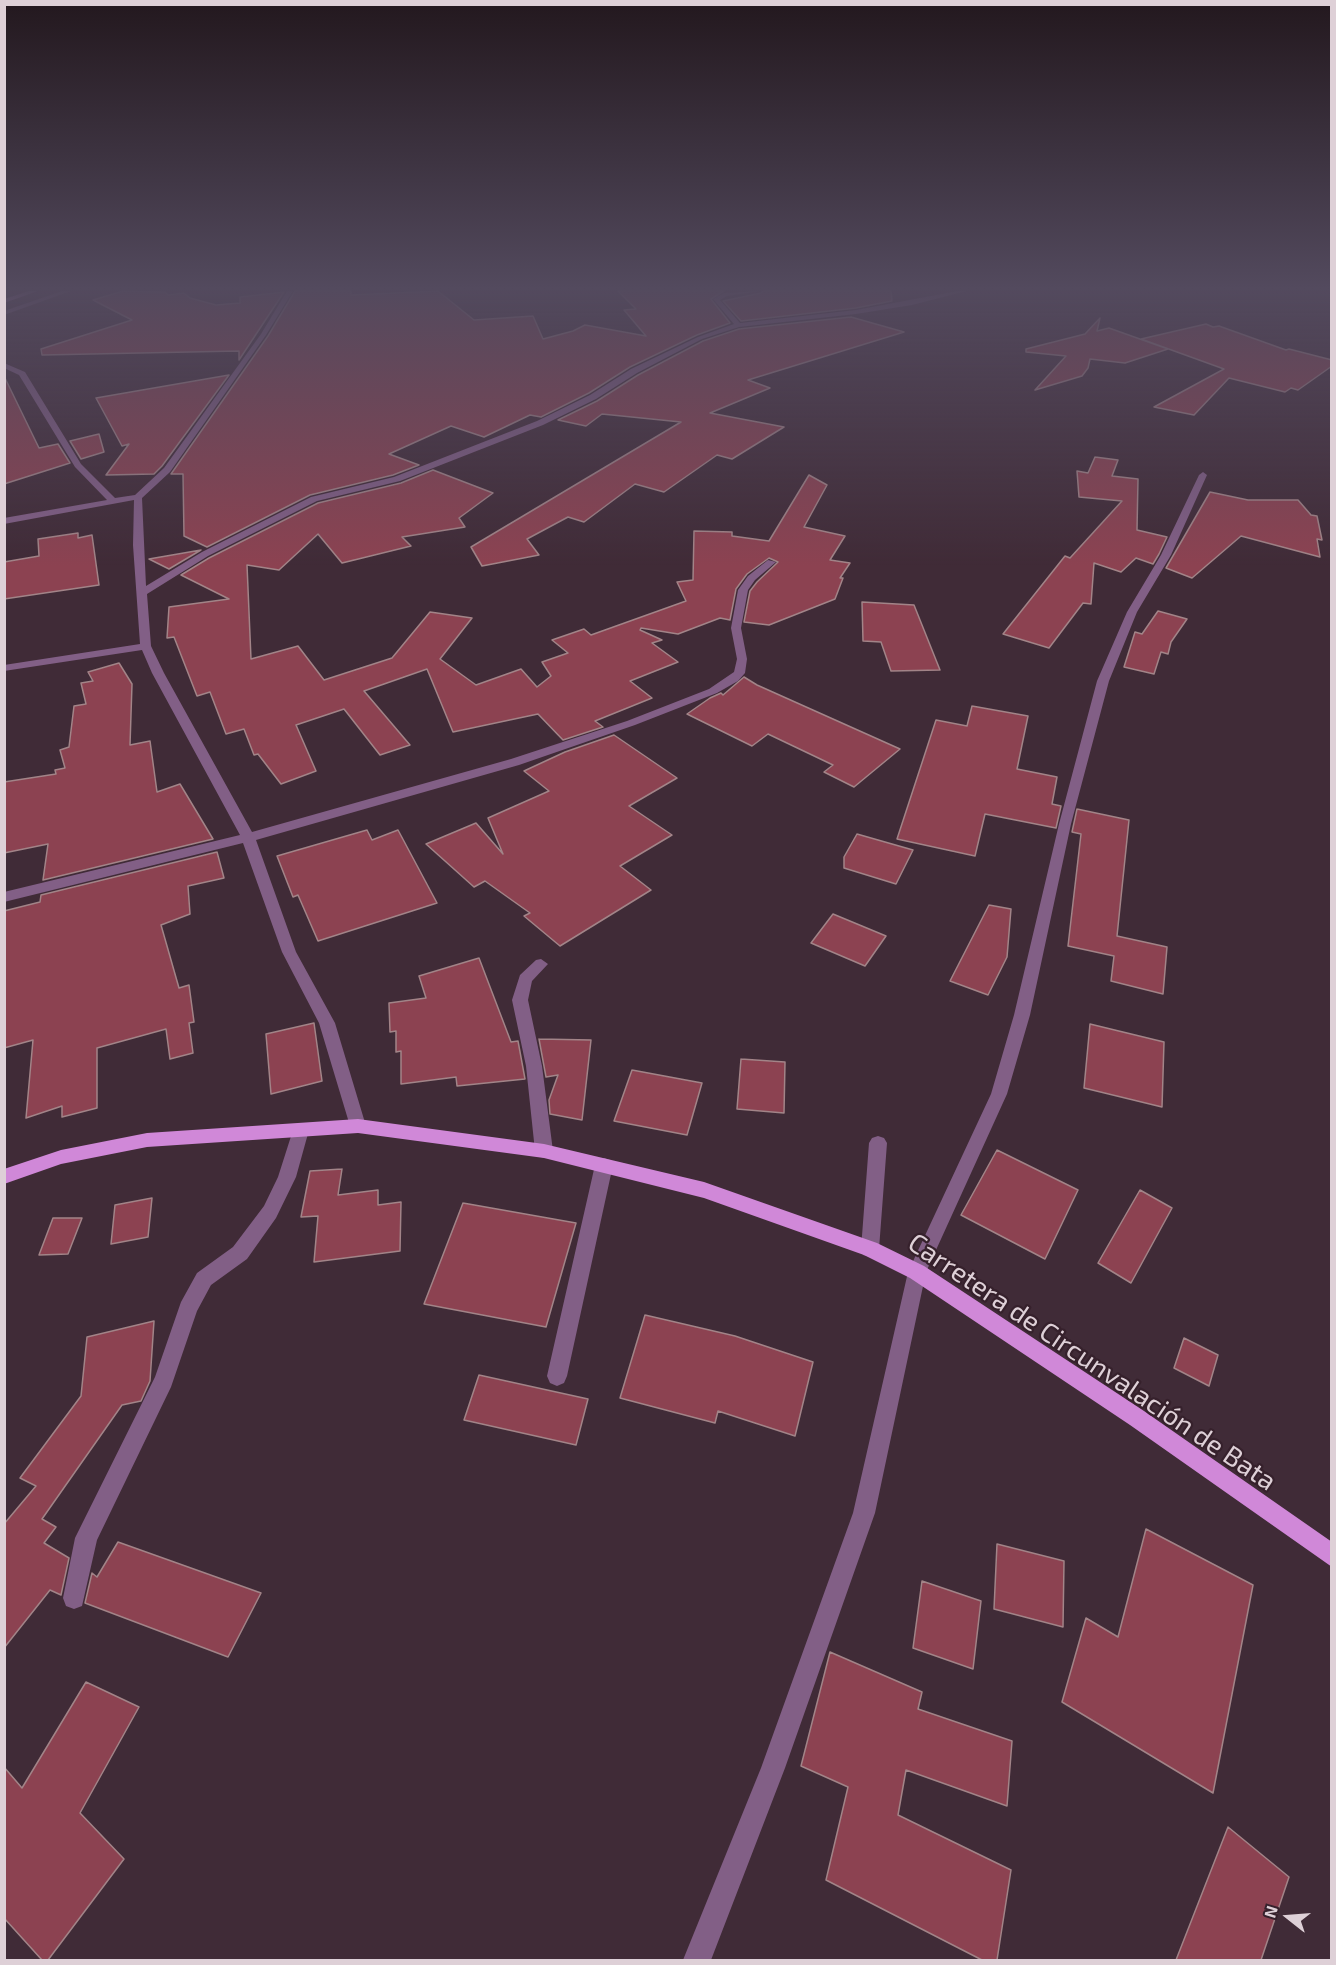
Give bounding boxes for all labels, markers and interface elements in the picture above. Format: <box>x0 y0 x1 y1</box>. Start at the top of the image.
street label: Carretera de Circunvalación de Bata <box>902 1226 1282 1498</box>
north arrow <box>1258 1887 1318 1947</box>
text: N <box>1260 1903 1281 1920</box>

